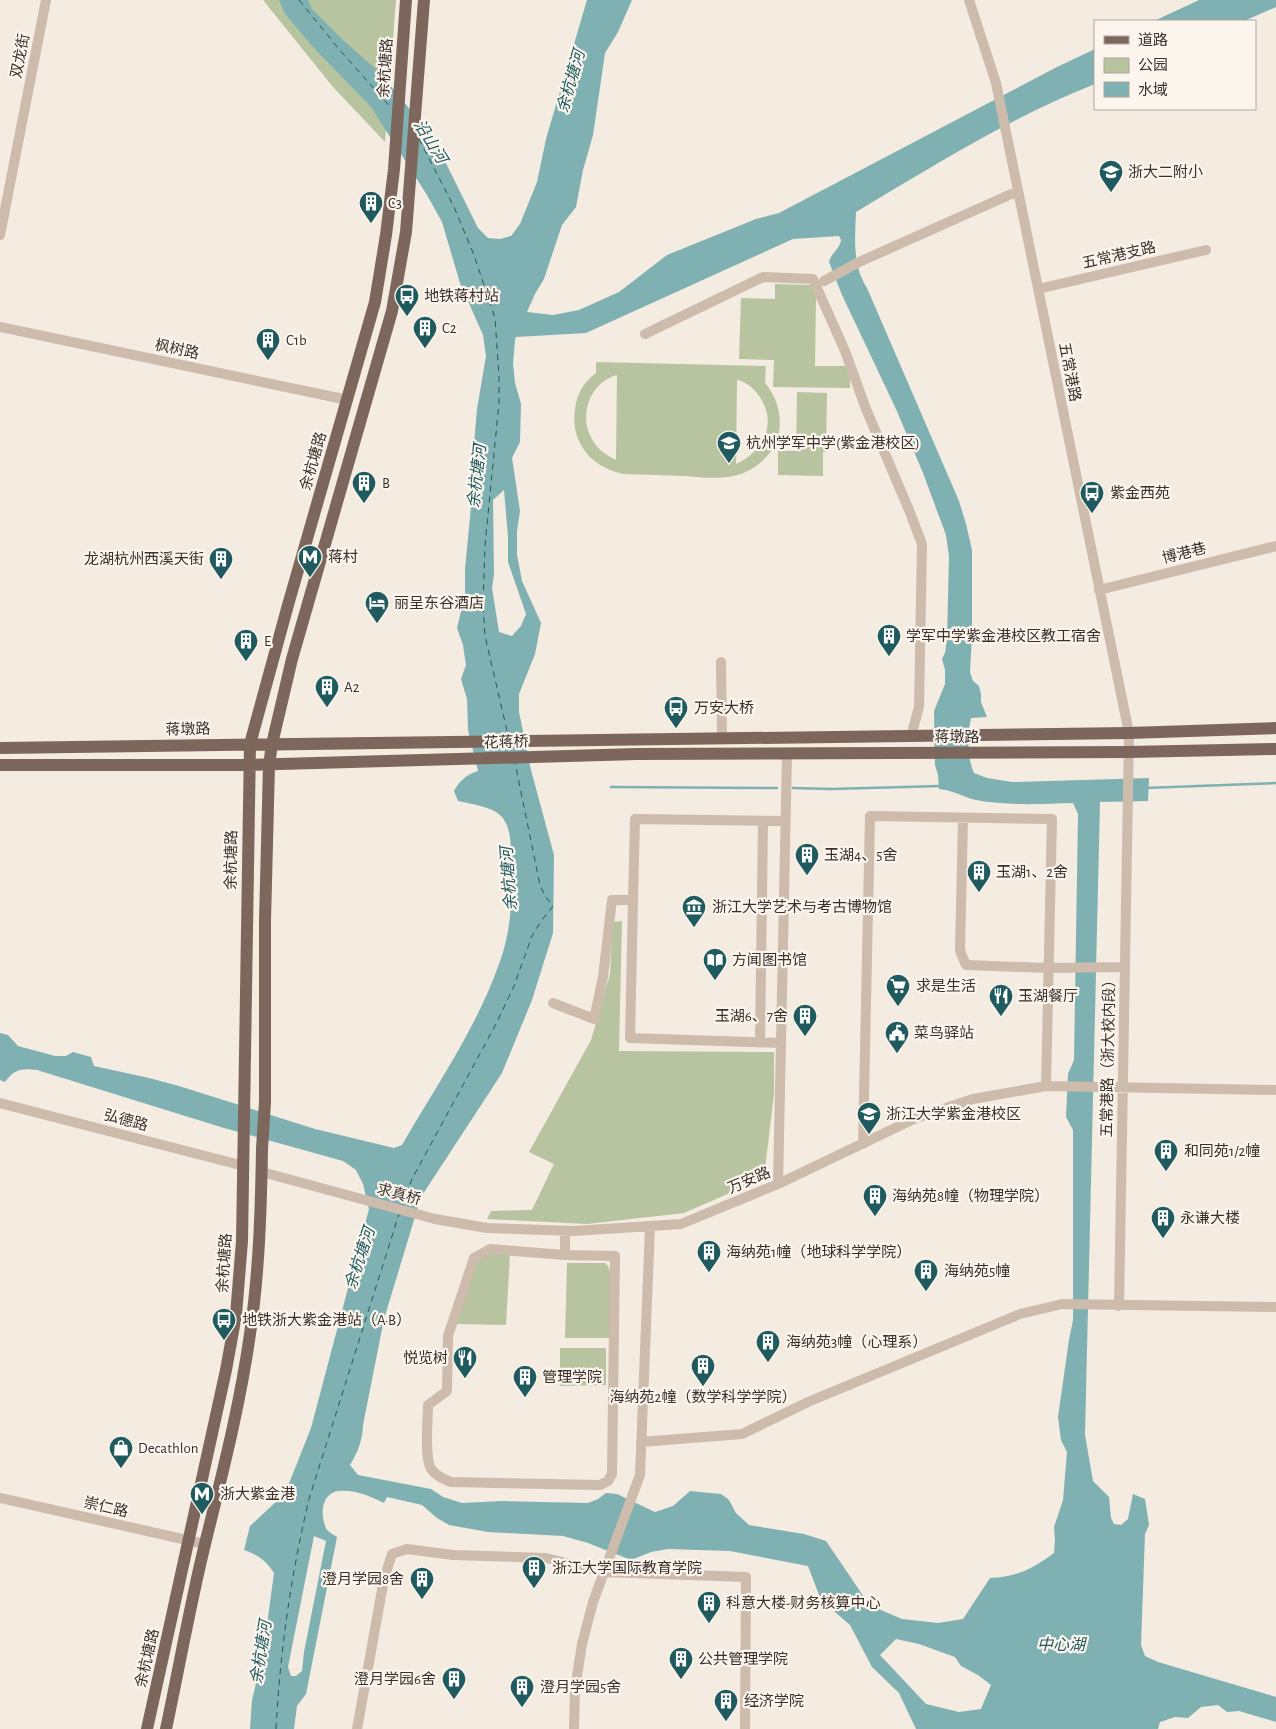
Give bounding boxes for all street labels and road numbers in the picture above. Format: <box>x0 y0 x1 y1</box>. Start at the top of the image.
street label: 双龙街 <box>7 32 32 80</box>
street label: 余杭塘路 <box>374 37 395 98</box>
street label: 五常港支路 <box>1081 239 1157 271</box>
street label: 枫树路 <box>153 336 201 362</box>
street label: 五常港路 <box>1056 341 1084 403</box>
street label: 余杭塘路 <box>296 430 329 492</box>
street label: 博港巷 <box>1160 539 1208 566</box>
street label: 蒋墩路 <box>165 720 211 737</box>
street label: 蒋墩路 <box>934 728 980 745</box>
street label: 花蒋桥 <box>483 733 529 751</box>
street label: 余杭塘路 <box>221 830 240 890</box>
street label: 五常港路（浙大校内段） <box>1098 972 1117 1138</box>
street label: 弘德路 <box>102 1105 150 1134</box>
street label: 万安路 <box>725 1164 773 1196</box>
street label: 求真桥 <box>375 1180 423 1208</box>
street label: 余杭塘路 <box>213 1232 234 1293</box>
street label: 崇仁路 <box>82 1494 130 1520</box>
street label: 余杭塘路 <box>131 1627 162 1689</box>

